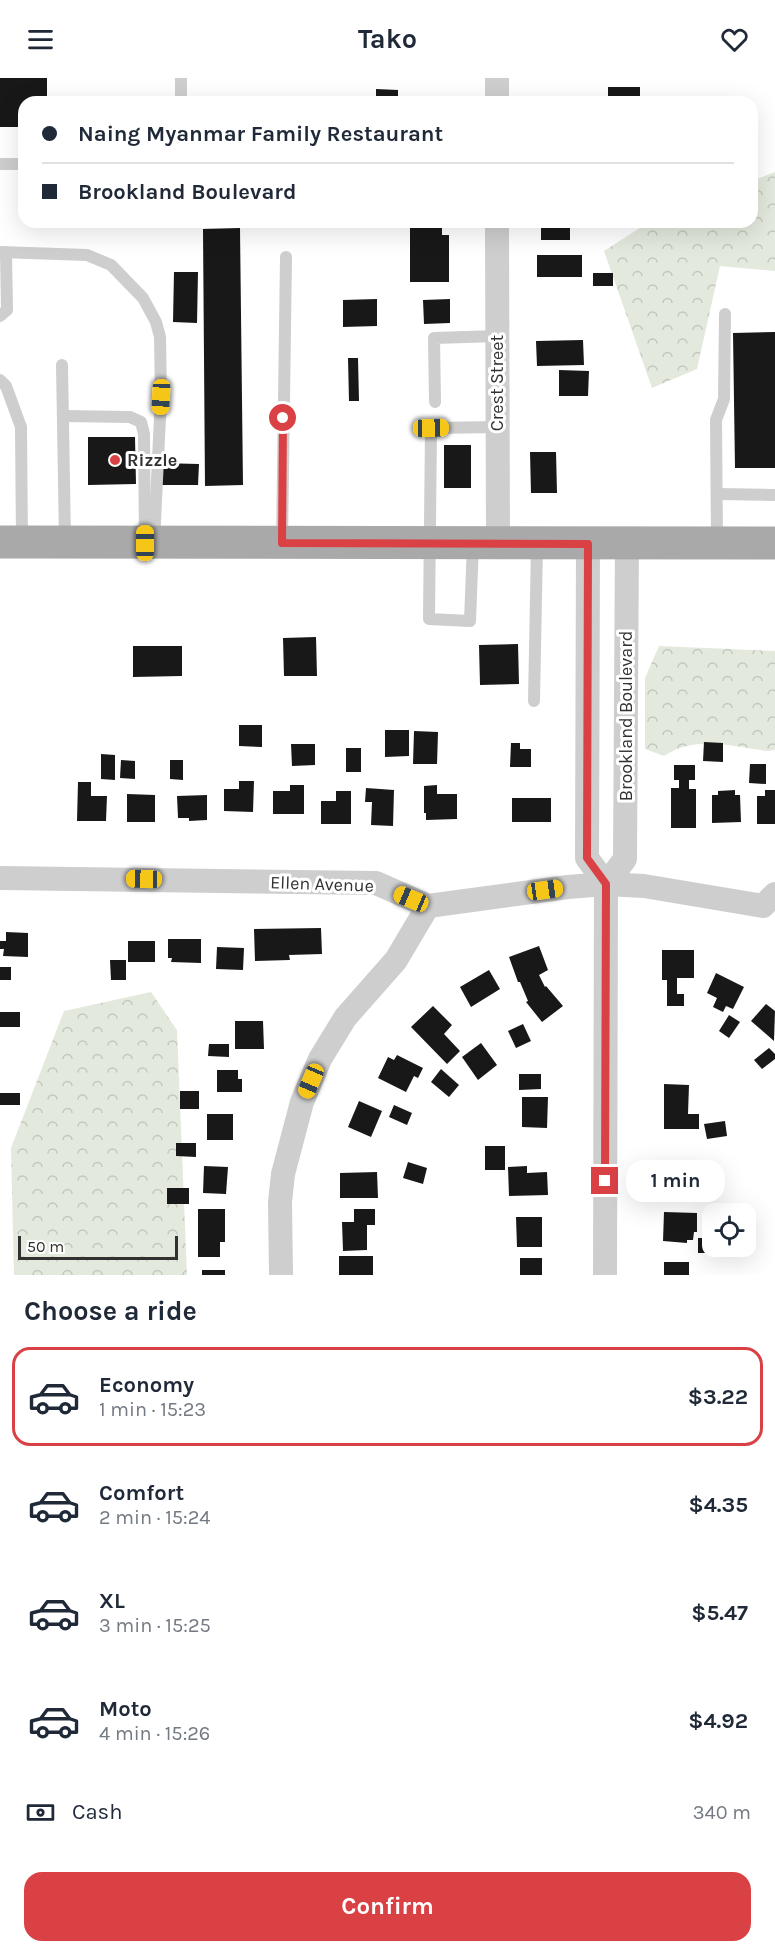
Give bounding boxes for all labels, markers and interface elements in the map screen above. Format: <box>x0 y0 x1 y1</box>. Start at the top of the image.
icon: menu <box>24 23 57 56</box>
text: Tako <box>358 23 417 55</box>
icon: heart <box>718 23 751 56</box>
text: Naing Myanmar Family Restaurant <box>78 121 443 147</box>
text: Brookland Boulevard <box>78 179 296 205</box>
street label: Crest Street <box>486 334 508 431</box>
car <box>151 379 171 415</box>
route start <box>269 404 296 431</box>
car <box>413 419 449 437</box>
place label: Rizzle <box>127 449 177 471</box>
marker: Rizzle <box>108 453 122 467</box>
car <box>136 525 154 561</box>
street label: Brookland Boulevard <box>615 631 637 801</box>
car <box>126 870 162 888</box>
street label: Ellen Avenue <box>270 871 374 897</box>
car <box>526 879 564 901</box>
car <box>391 884 431 914</box>
car <box>296 1061 326 1101</box>
callout: 1 min <box>626 1160 725 1202</box>
route end <box>591 1167 618 1194</box>
text: 1 min <box>650 1169 701 1192</box>
map controls <box>702 1203 756 1257</box>
button: locate <box>702 1203 756 1257</box>
scale bar <box>18 1233 178 1260</box>
text: 50 m <box>27 1237 64 1256</box>
text: Choose a ride <box>24 1295 197 1327</box>
icon: car <box>27 1370 81 1424</box>
text: Economy <box>99 1372 194 1398</box>
text: $3.22 <box>688 1384 748 1410</box>
text: 1 min · 15:23 <box>99 1398 206 1421</box>
icon: car <box>27 1478 81 1532</box>
text: Comfort <box>99 1480 184 1506</box>
text: $4.35 <box>689 1492 748 1518</box>
text: 2 min · 15:24 <box>99 1506 210 1529</box>
icon: car <box>27 1586 81 1640</box>
text: XL <box>99 1588 125 1614</box>
text: $5.47 <box>691 1600 748 1626</box>
text: 3 min · 15:25 <box>99 1614 211 1637</box>
icon: car <box>27 1694 81 1748</box>
text: Moto <box>99 1696 152 1722</box>
text: $4.92 <box>688 1708 748 1734</box>
text: 4 min · 15:26 <box>99 1722 210 1745</box>
icon: cash <box>24 1796 57 1829</box>
text: Cash <box>72 1799 122 1825</box>
text: 340 m <box>693 1801 751 1824</box>
button: Confirm <box>24 1872 751 1941</box>

